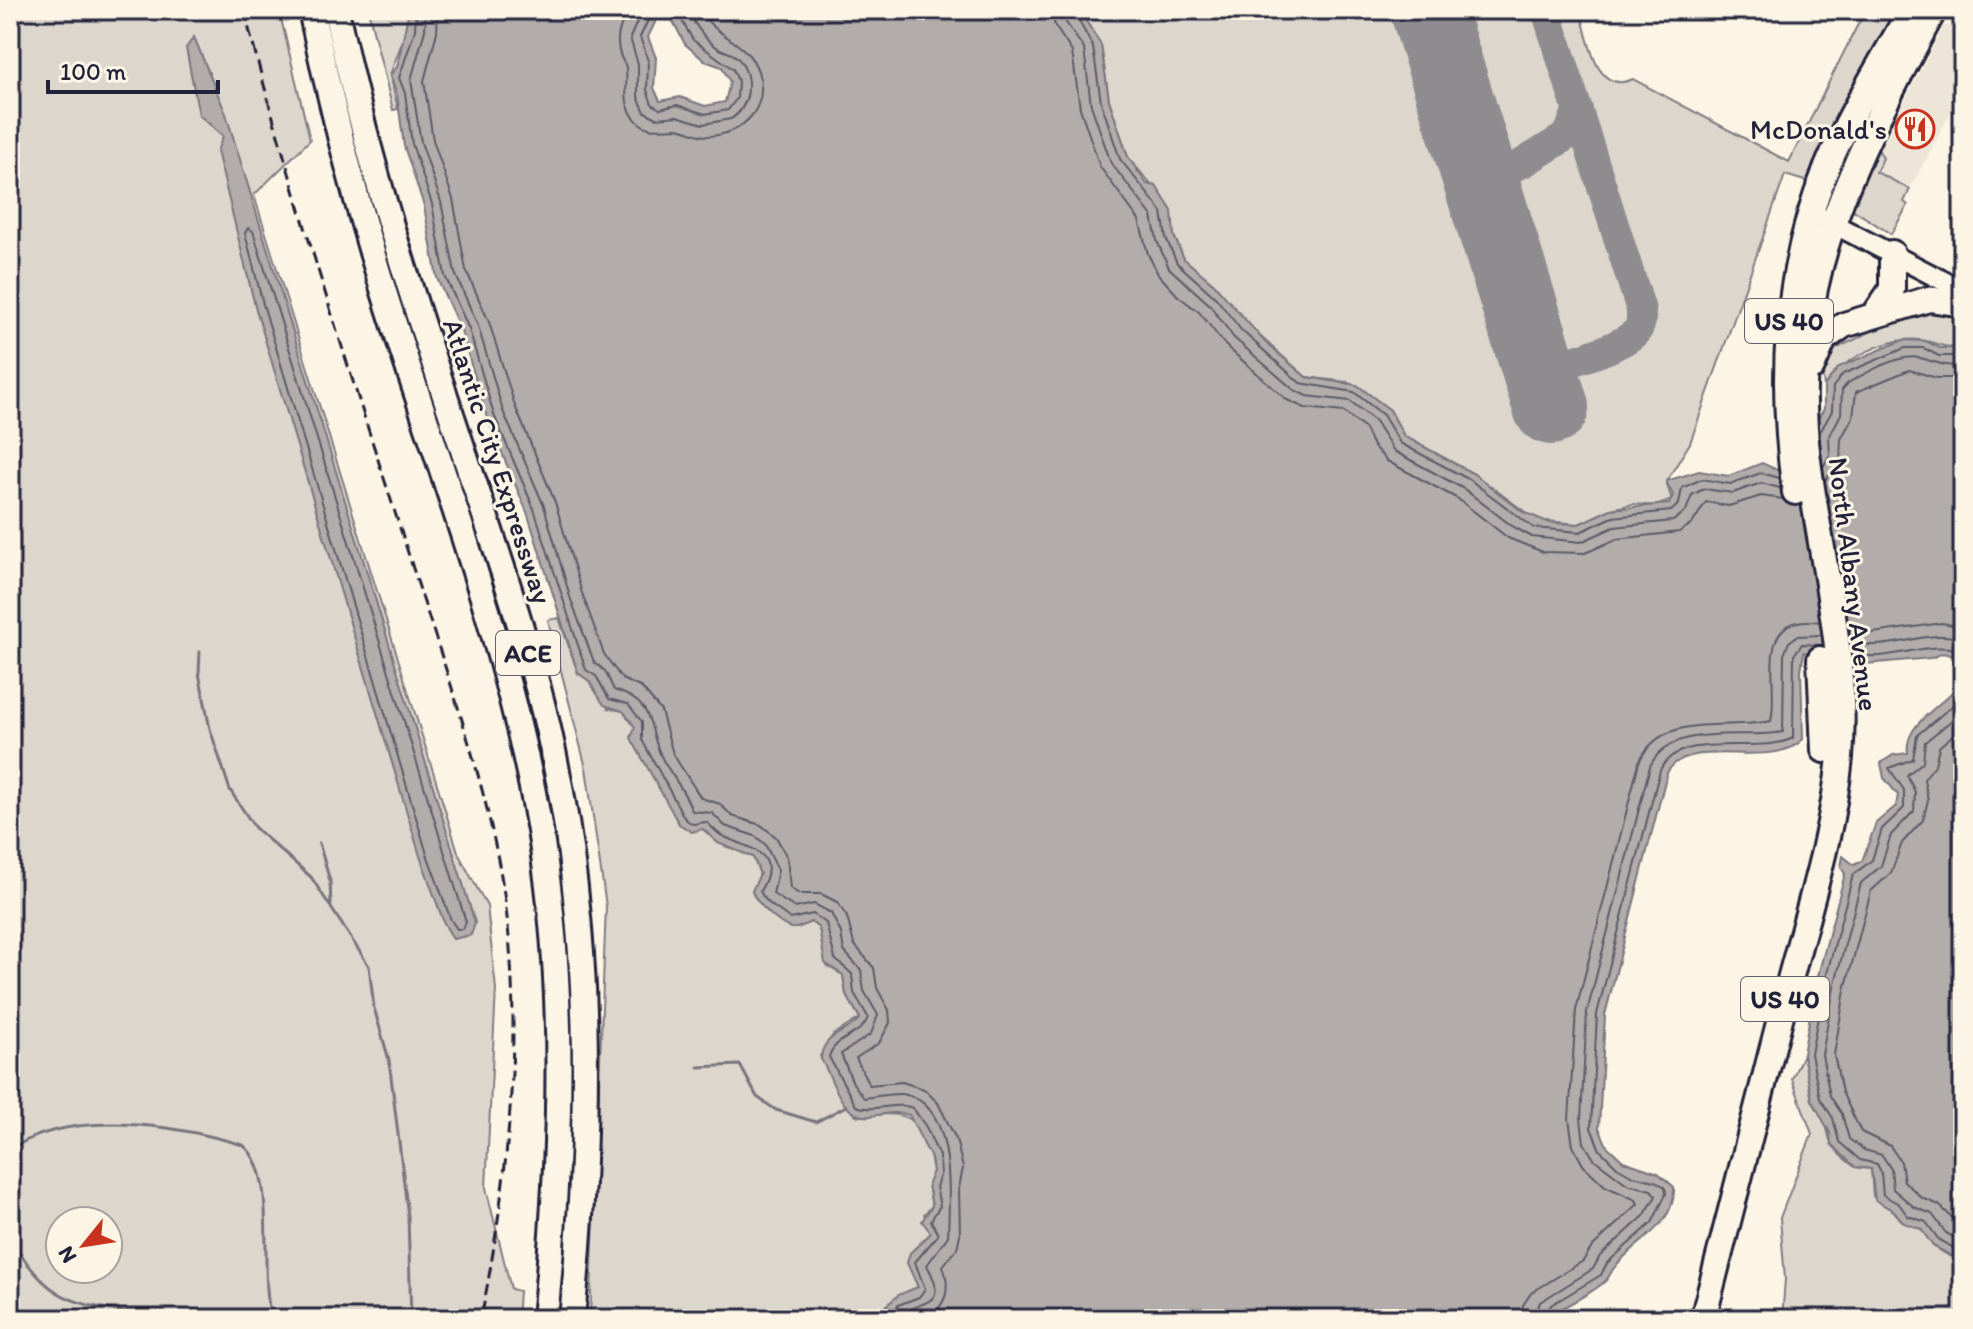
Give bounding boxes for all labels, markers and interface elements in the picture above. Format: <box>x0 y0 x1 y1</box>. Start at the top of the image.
scale bar <box>48 44 218 94</box>
text: 100 m <box>60 57 126 86</box>
restaurant icon: McDonald's <box>1894 108 1936 150</box>
place label: McDonald's <box>1750 112 1887 146</box>
road number: US 40 <box>1745 299 1833 343</box>
street label: Atlantic City Expressway <box>436 314 560 608</box>
street label: North Albany Avenue <box>1822 455 1886 713</box>
road number: ACE <box>496 631 560 675</box>
road number: US 40 <box>1741 977 1829 1021</box>
north arrow <box>44 1205 124 1285</box>
text: N <box>52 1242 83 1268</box>

